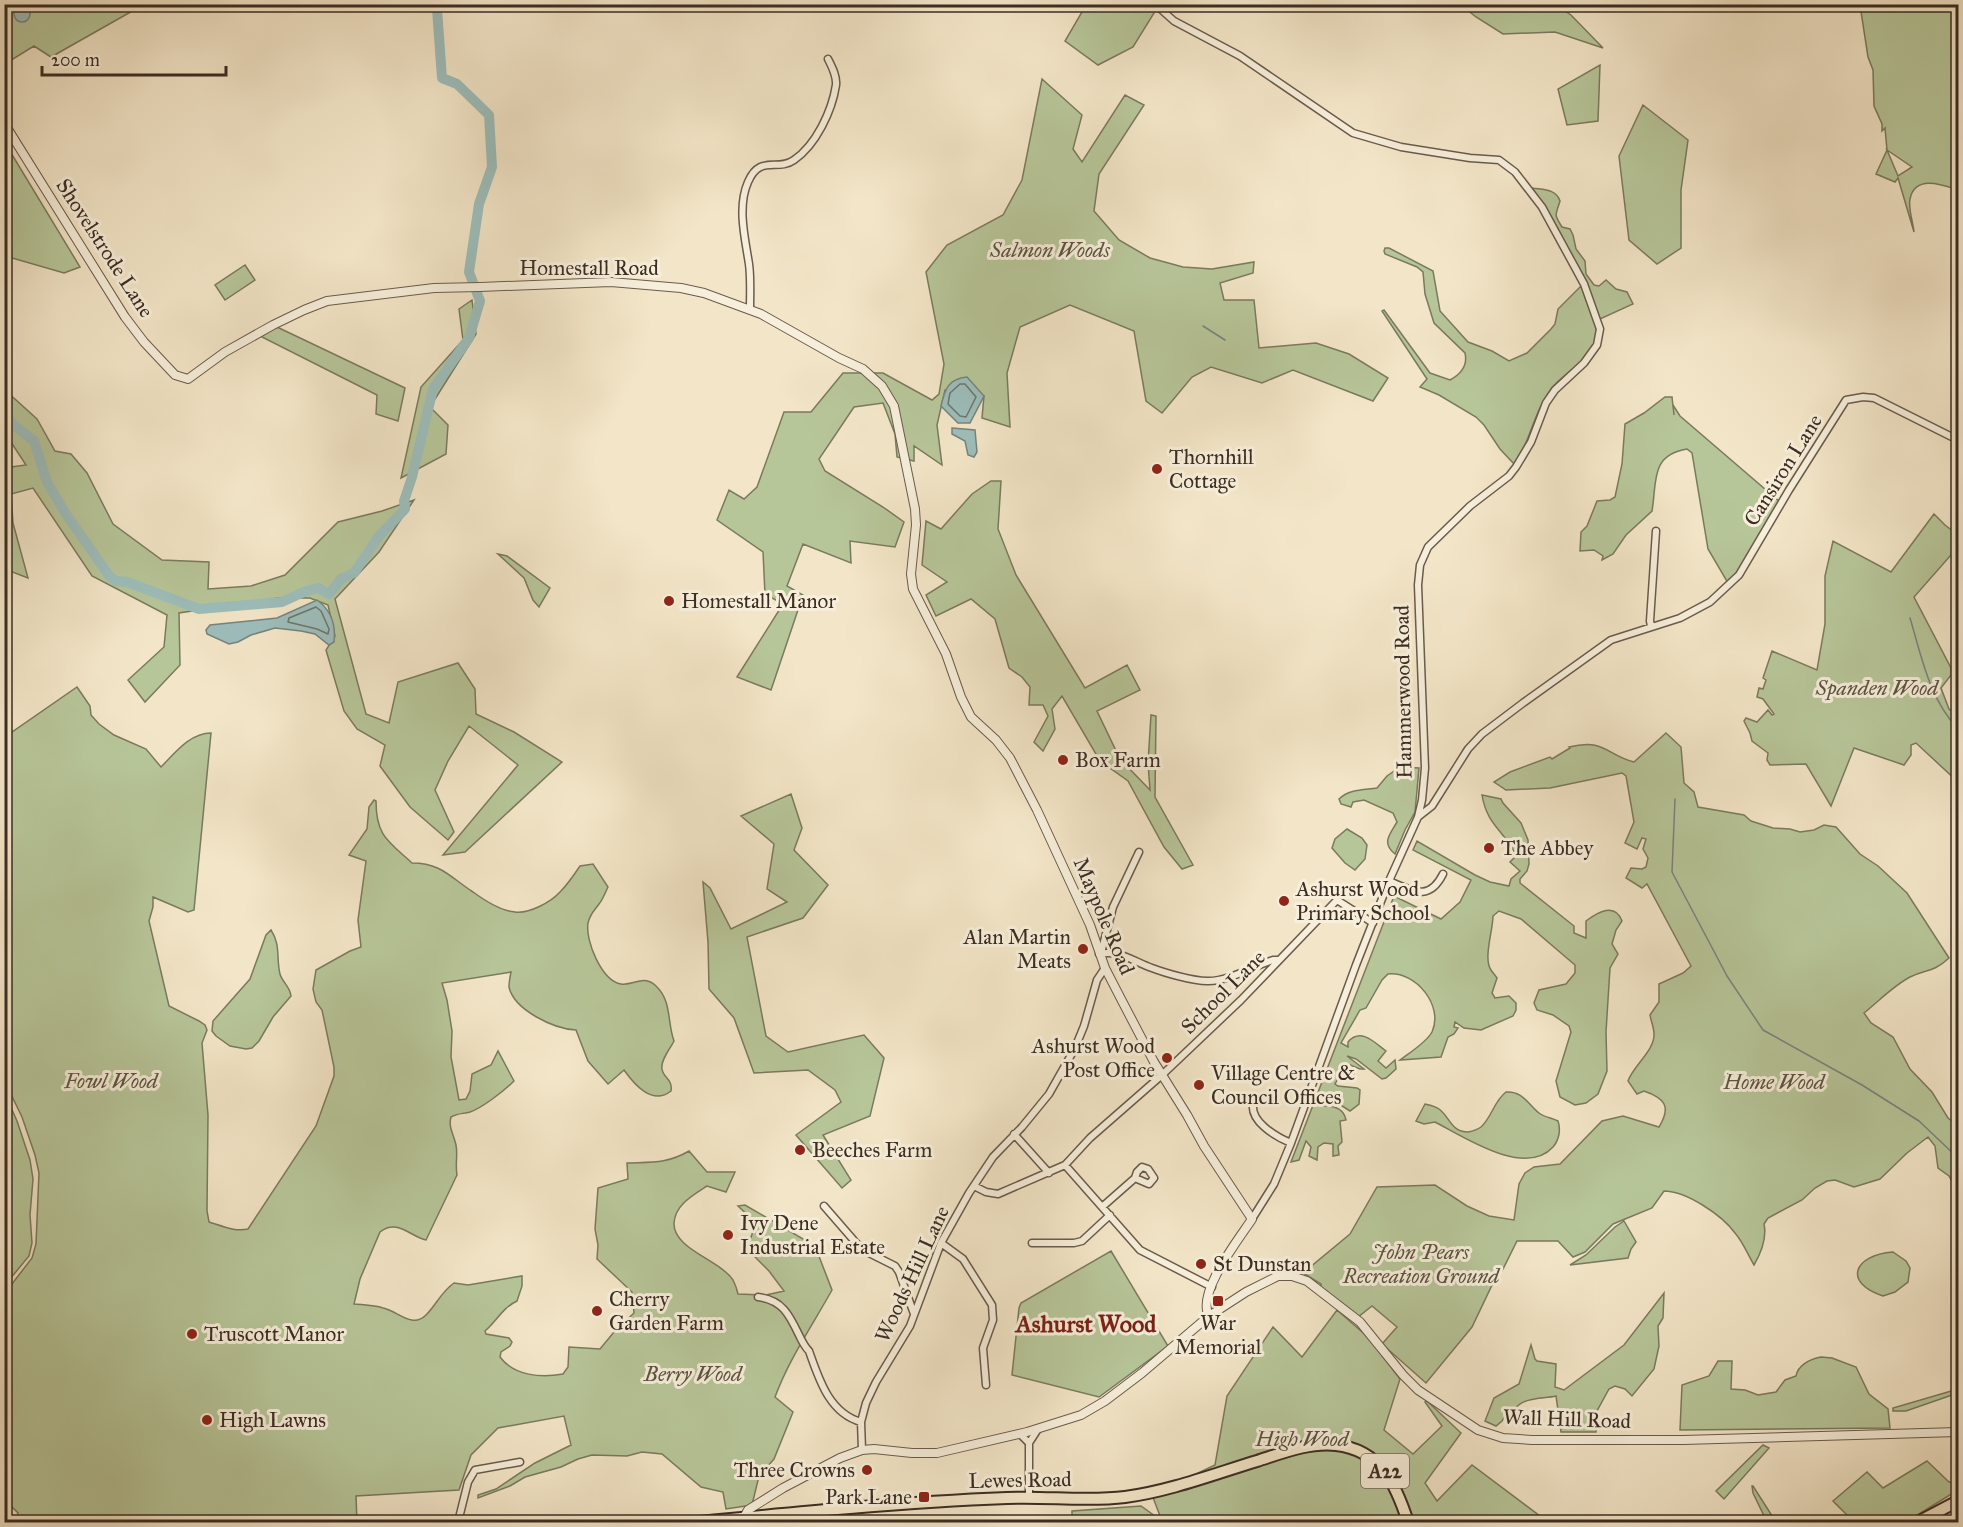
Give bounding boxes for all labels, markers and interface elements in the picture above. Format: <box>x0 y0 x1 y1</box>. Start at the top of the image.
scale bar <box>42 39 226 77</box>
text: 200 m <box>51 49 100 71</box>
street label: Shovelstrode Lane <box>50 174 160 323</box>
park label: Salmon Woods <box>989 237 1111 263</box>
street label: Homestall Road <box>519 255 659 281</box>
street label: Cansiron Lane <box>1738 409 1828 531</box>
place label: Thornhill Cottage <box>1169 444 1254 494</box>
marker: Thornhill Cottage <box>1150 462 1164 476</box>
place label: Homestall Manor <box>681 588 836 614</box>
marker: Homestall Manor <box>662 594 676 608</box>
street label: Hammerwood Road <box>1388 604 1418 779</box>
park label: Spanden Wood <box>1815 675 1940 701</box>
place label: Box Farm <box>1075 747 1161 773</box>
marker: Box Farm <box>1056 753 1070 767</box>
place label: The Abbey <box>1501 835 1594 861</box>
marker: The Abbey <box>1482 841 1496 855</box>
street label: Maypole Road <box>1068 853 1141 979</box>
place label: Ashurst Wood Primary School <box>1295 876 1430 926</box>
marker: Ashurst Wood Primary School <box>1277 894 1291 908</box>
place label: Alan Martin Meats <box>962 924 1071 974</box>
marker: Alan Martin Meats <box>1076 942 1090 956</box>
street label: School Lane <box>1175 944 1271 1040</box>
place label: Ashurst Wood Post Office <box>1031 1033 1155 1083</box>
marker: Ashurst Wood Post Office <box>1160 1051 1174 1065</box>
place label: Village Centre & Council Offices <box>1210 1060 1355 1110</box>
park label: Fowl Wood <box>63 1068 160 1094</box>
park label: Home Wood <box>1722 1069 1827 1095</box>
marker: Village Centre & Council Offices <box>1192 1078 1206 1092</box>
place label: Beeches Farm <box>812 1137 933 1163</box>
marker: Beeches Farm <box>793 1143 807 1157</box>
street label: Woods Hill Lane <box>869 1201 955 1346</box>
place label: Ivy Dene Industrial Estate <box>740 1210 885 1260</box>
marker: Ivy Dene Industrial Estate <box>721 1228 735 1242</box>
park label: John Pears Recreation Ground <box>1342 1239 1501 1289</box>
place label: St Dunstan <box>1213 1251 1311 1277</box>
marker: St Dunstan <box>1194 1257 1208 1271</box>
place label: Cherry Garden Farm <box>609 1286 724 1336</box>
marker: War Memorial <box>1211 1294 1225 1308</box>
marker: Cherry Garden Farm <box>590 1304 604 1318</box>
district label: Ashurst Wood <box>1014 1309 1157 1339</box>
place label: War Memorial <box>1175 1310 1262 1360</box>
place label: Truscott Manor <box>204 1321 344 1347</box>
marker: Truscott Manor <box>185 1327 199 1341</box>
park label: Berry Wood <box>643 1361 744 1387</box>
street label: Wall Hill Road <box>1502 1404 1632 1434</box>
place label: High Lawns <box>219 1407 326 1433</box>
marker: High Lawns <box>200 1413 214 1427</box>
park label: High Wood <box>1254 1426 1351 1452</box>
road number: A22 <box>1361 1454 1409 1488</box>
place label: Three Crowns <box>734 1457 855 1483</box>
marker: Three Crowns <box>860 1463 874 1477</box>
street label: Lewes Road <box>968 1466 1072 1494</box>
place label: Park Lane <box>825 1484 912 1510</box>
marker: Park Lane <box>917 1490 931 1504</box>

